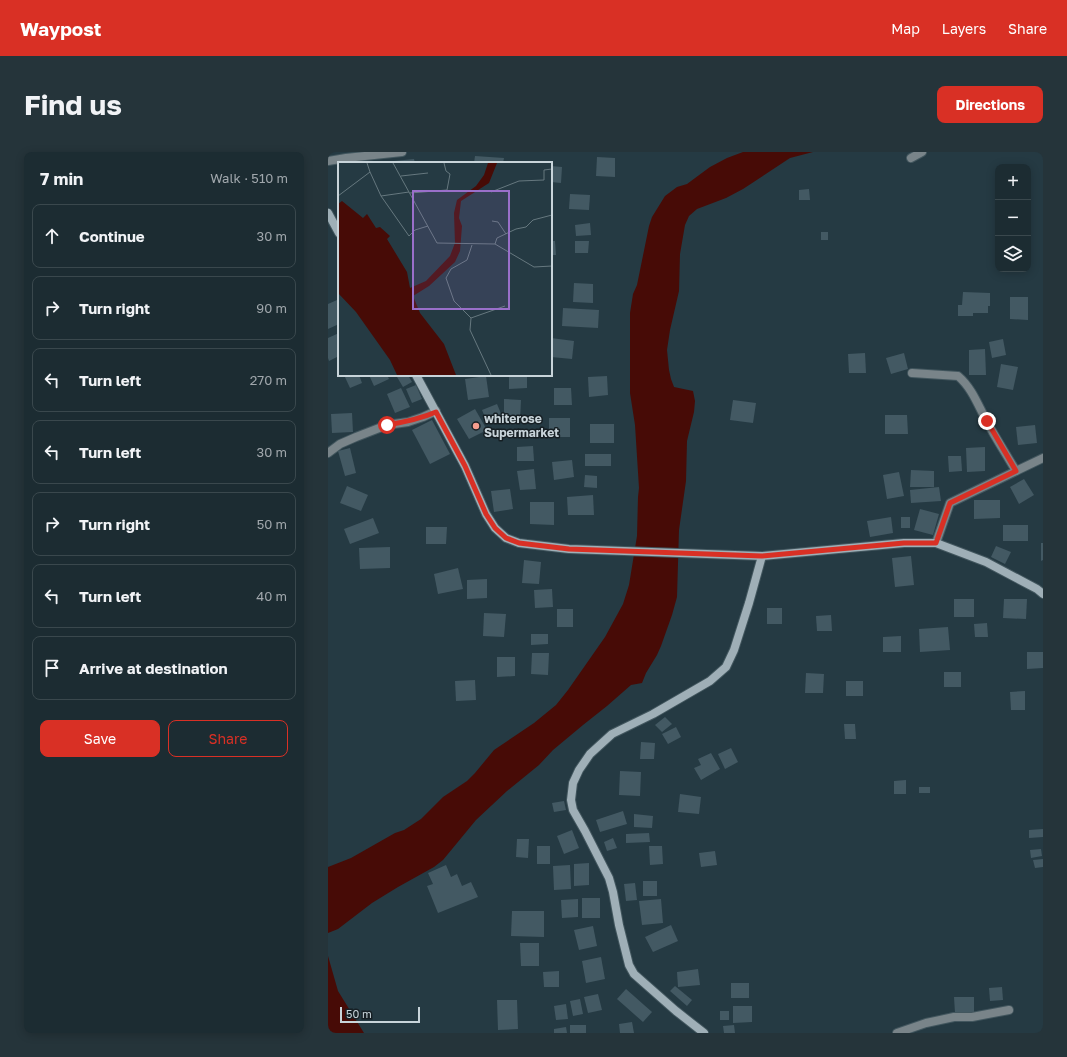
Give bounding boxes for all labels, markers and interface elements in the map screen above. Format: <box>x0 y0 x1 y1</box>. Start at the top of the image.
text: Waypost <box>20 17 101 40</box>
text: Map <box>891 20 920 37</box>
text: Layers <box>942 20 986 37</box>
text: Share <box>1008 20 1047 37</box>
button: Directions <box>937 86 1043 123</box>
text: Find us <box>24 88 122 121</box>
inset map <box>338 162 552 376</box>
map controls <box>995 164 1031 272</box>
button: + <box>995 164 1031 200</box>
text: 7 min <box>40 168 83 189</box>
text: Walk · 510 m <box>210 170 288 186</box>
button: − <box>995 200 1031 236</box>
icon: ahead <box>41 225 63 247</box>
text: Continue <box>79 227 145 245</box>
text: 30 m <box>257 228 287 244</box>
button: layers <box>995 236 1031 272</box>
icon: right <box>41 297 63 319</box>
text: Turn right <box>79 299 150 317</box>
text: 90 m <box>256 300 287 316</box>
icon: left <box>41 369 63 391</box>
text: Turn left <box>79 371 141 389</box>
text: 270 m <box>250 372 287 388</box>
place label: whiterose Supermarket <box>484 411 559 440</box>
route end <box>978 412 996 430</box>
route start <box>378 416 396 434</box>
marker: whiterose Supermarket <box>471 421 481 431</box>
icon: left <box>41 441 63 463</box>
text: Turn left <box>79 443 141 461</box>
text: 30 m <box>257 444 287 460</box>
icon: right <box>41 513 63 535</box>
text: Turn right <box>79 515 150 533</box>
text: 50 m <box>257 516 287 532</box>
icon: left <box>41 585 63 607</box>
text: Turn left <box>79 587 141 605</box>
text: 40 m <box>256 588 287 604</box>
icon: arrive <box>41 657 63 679</box>
text: Arrive at destination <box>79 659 228 677</box>
button: Save <box>40 720 160 757</box>
button: Share <box>168 720 288 757</box>
scale bar <box>340 1005 420 1024</box>
text: 50 m <box>346 1007 372 1020</box>

